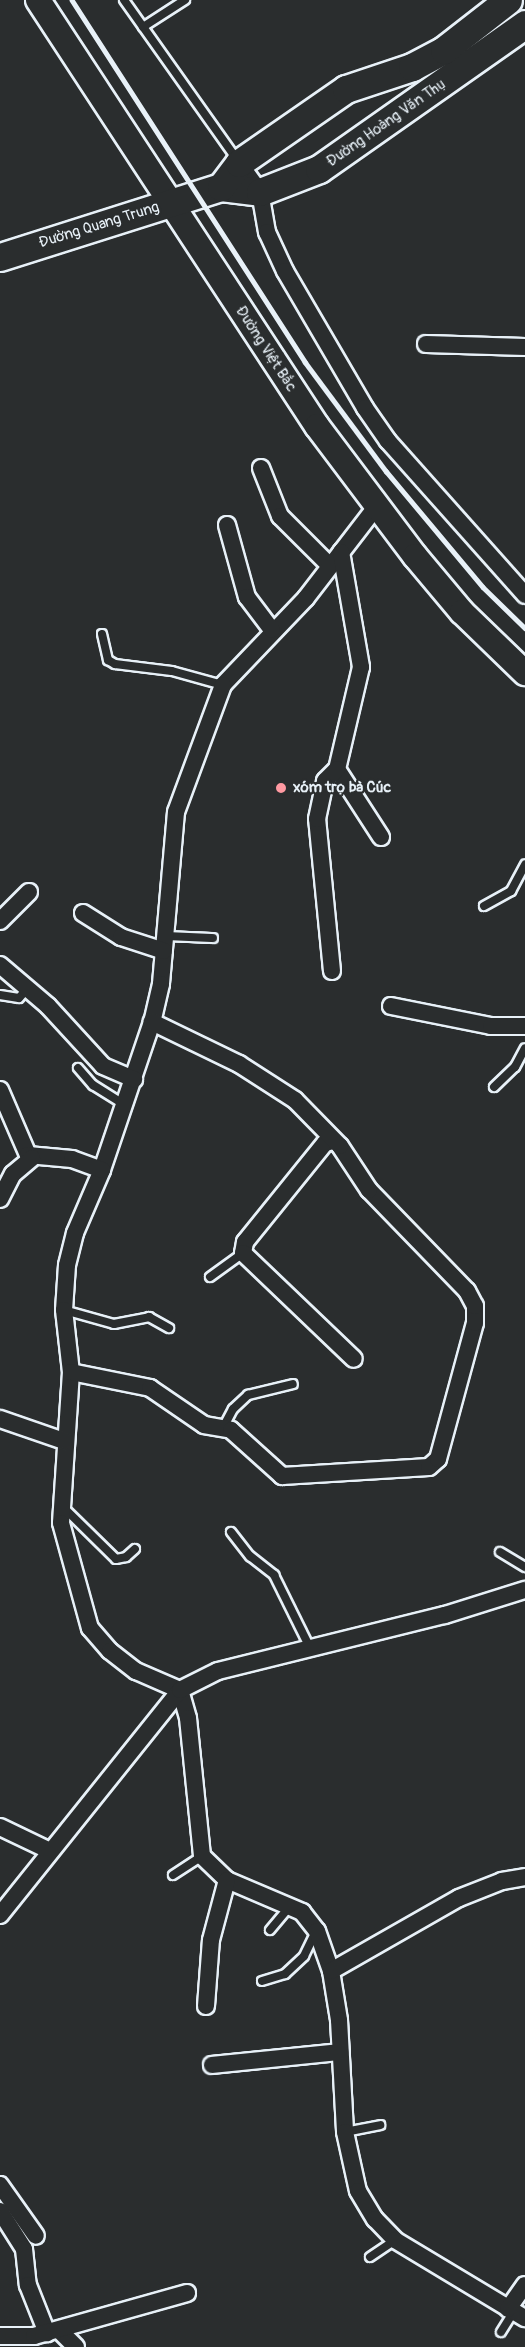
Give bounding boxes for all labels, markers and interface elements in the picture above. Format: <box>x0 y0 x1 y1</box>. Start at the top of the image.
street label: Đường Hoàng Văn Thụ <box>323 75 449 171</box>
street label: Đường Quang Trung <box>37 198 161 252</box>
street label: Đường Việt Bắc <box>232 303 300 395</box>
place label: xóm trọ bà Cúc <box>293 779 391 797</box>
marker: xóm trọ bà Cúc <box>274 781 288 795</box>

